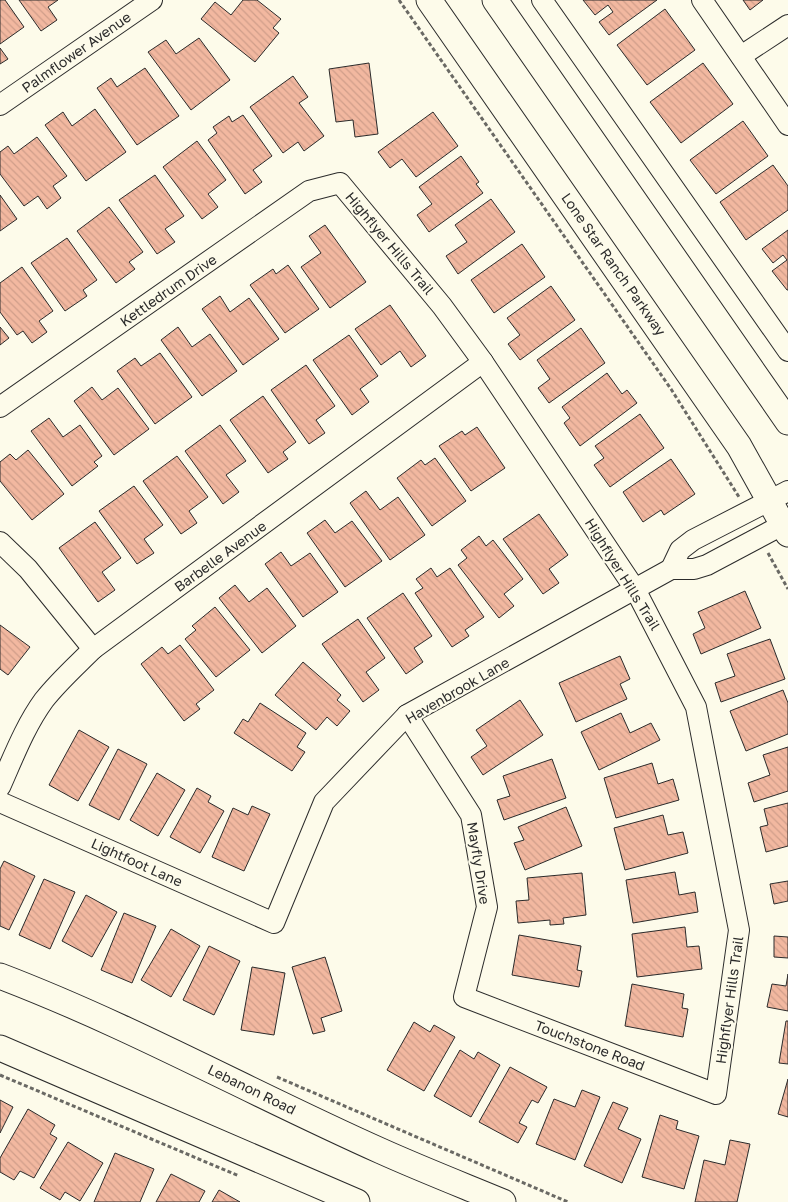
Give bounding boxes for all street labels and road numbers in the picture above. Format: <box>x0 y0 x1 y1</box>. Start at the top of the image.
street label: Palmflower Avenue <box>18 8 134 96</box>
street label: Highflyer Hills Trail <box>342 188 438 298</box>
street label: Lone Star Ranch Parkway <box>558 189 670 339</box>
street label: Kettledrum Drive <box>116 250 220 330</box>
street label: Highflyer Hills Trail <box>582 515 664 633</box>
street label: Barbelle Avenue <box>171 517 269 595</box>
street label: Havenbrook Lane <box>402 653 512 727</box>
street label: Mayfly Drive <box>464 821 494 905</box>
street label: Lightfoot Lane <box>89 834 185 890</box>
street label: Highflyer Hills Trail <box>712 935 746 1065</box>
street label: Touchstone Road <box>533 1016 647 1074</box>
street label: Lebanon Road <box>205 1060 299 1118</box>

